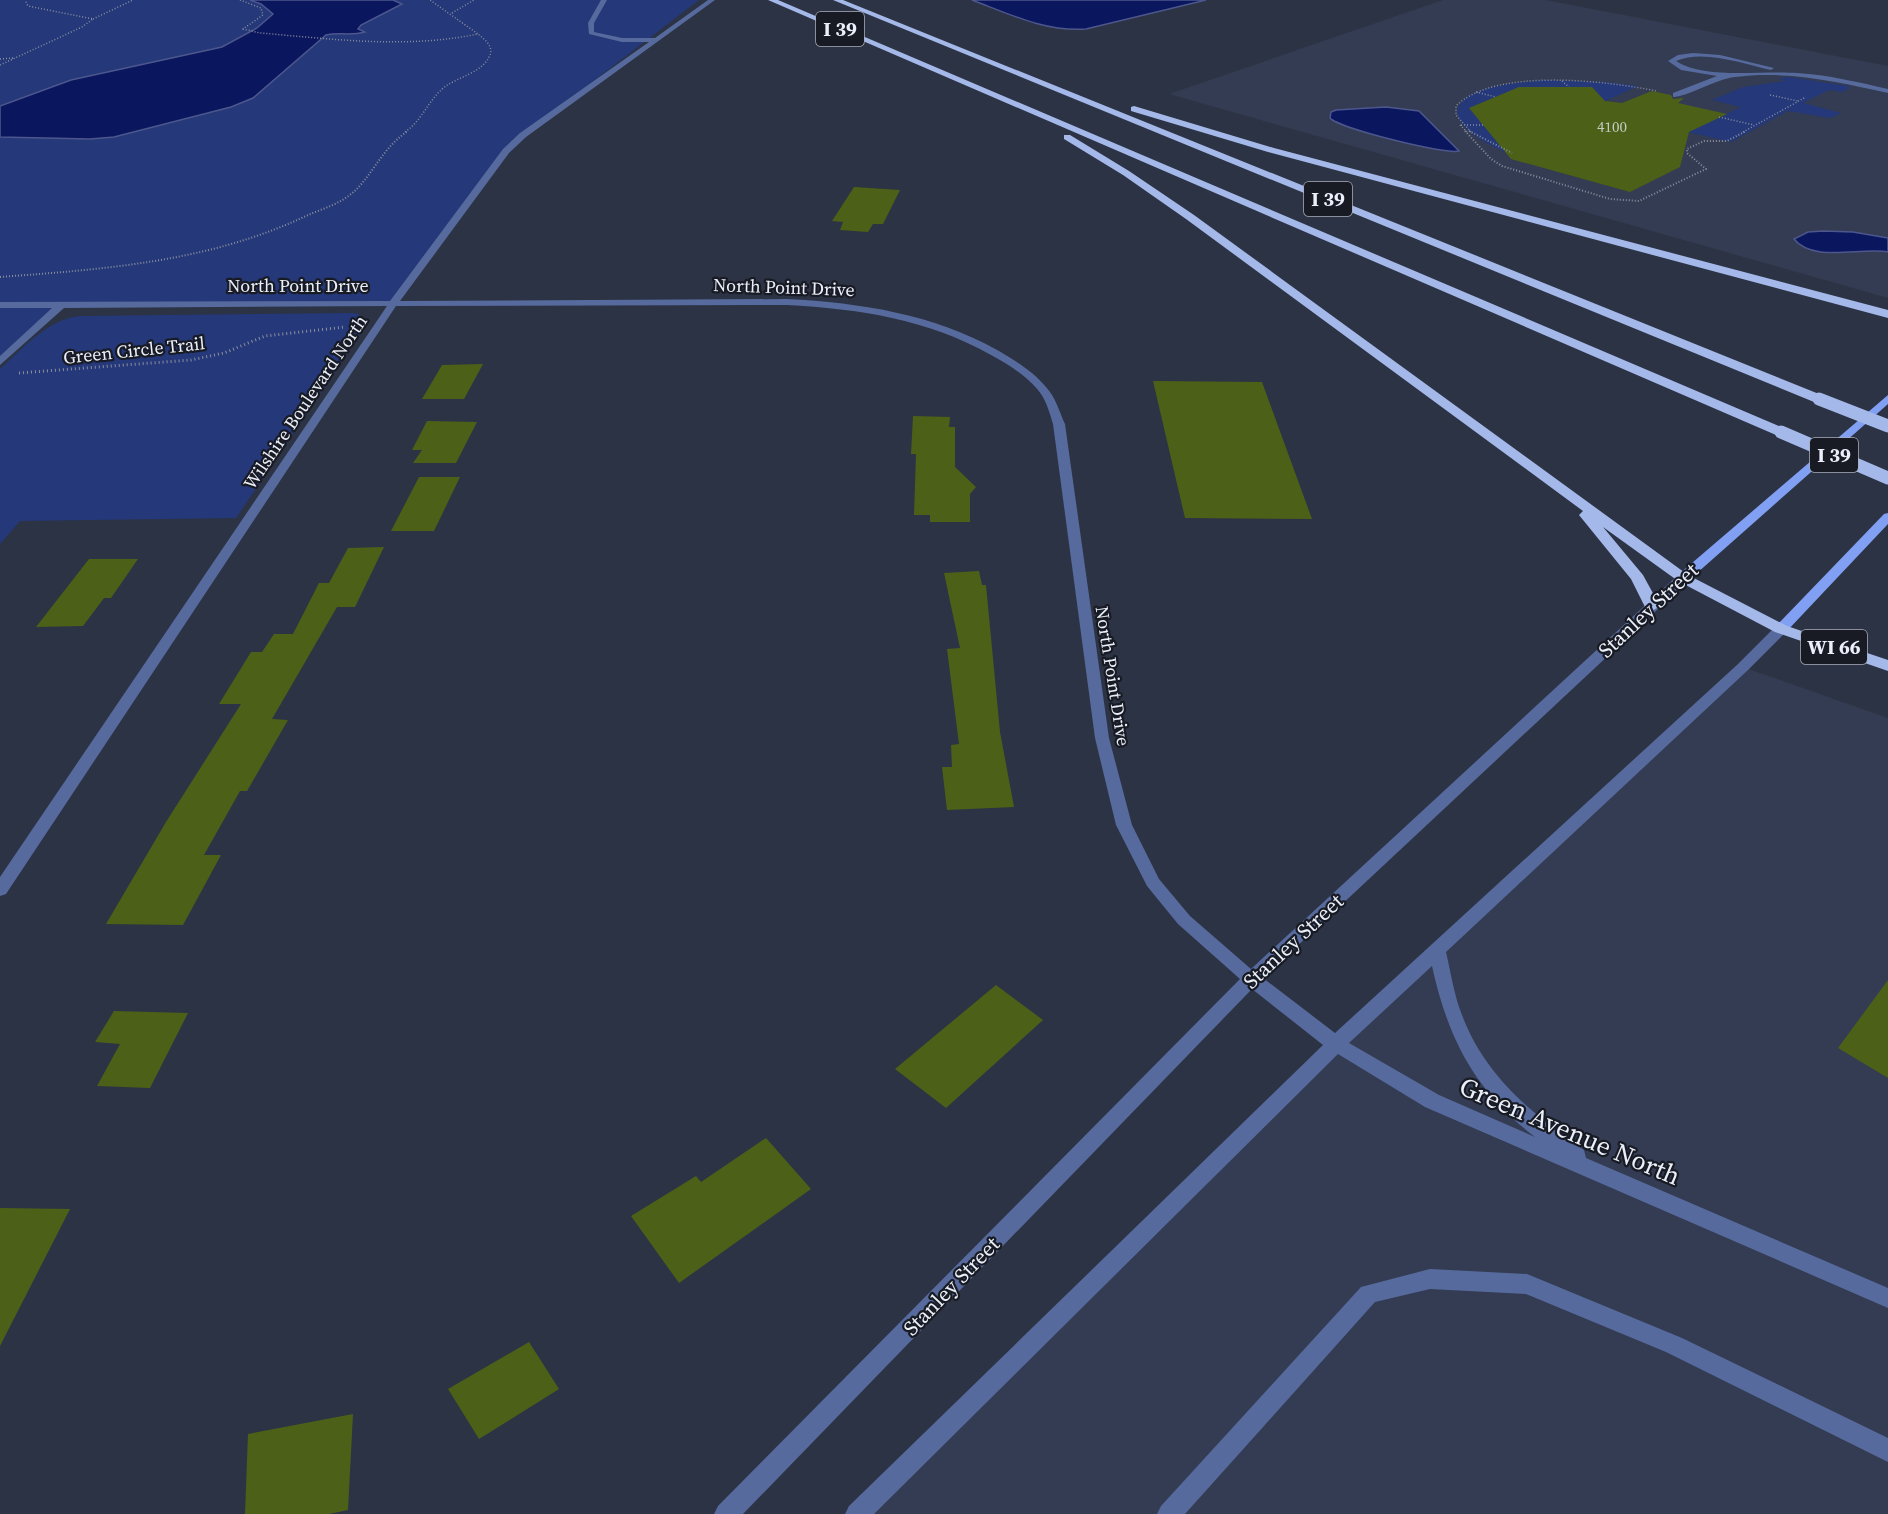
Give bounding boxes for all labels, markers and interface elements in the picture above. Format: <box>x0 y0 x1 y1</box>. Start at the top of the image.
road number: I 39 <box>816 12 864 46</box>
house number: 4100 <box>1597 116 1627 137</box>
road number: I 39 <box>1304 182 1352 216</box>
street label: North Point Drive <box>713 272 855 302</box>
street label: North Point Drive <box>227 273 369 298</box>
street label: Wilshire Boulevard North <box>237 310 373 494</box>
street label: Green Circle Trail <box>62 330 206 370</box>
road number: I 39 <box>1810 438 1858 472</box>
street label: Stanley Street <box>1592 556 1705 664</box>
street label: North Point Drive <box>1090 604 1136 748</box>
road number: WI 66 <box>1801 630 1867 664</box>
street label: Stanley Street <box>1237 887 1350 995</box>
street label: Green Avenue North <box>1454 1068 1686 1194</box>
street label: Stanley Street <box>896 1230 1006 1342</box>

